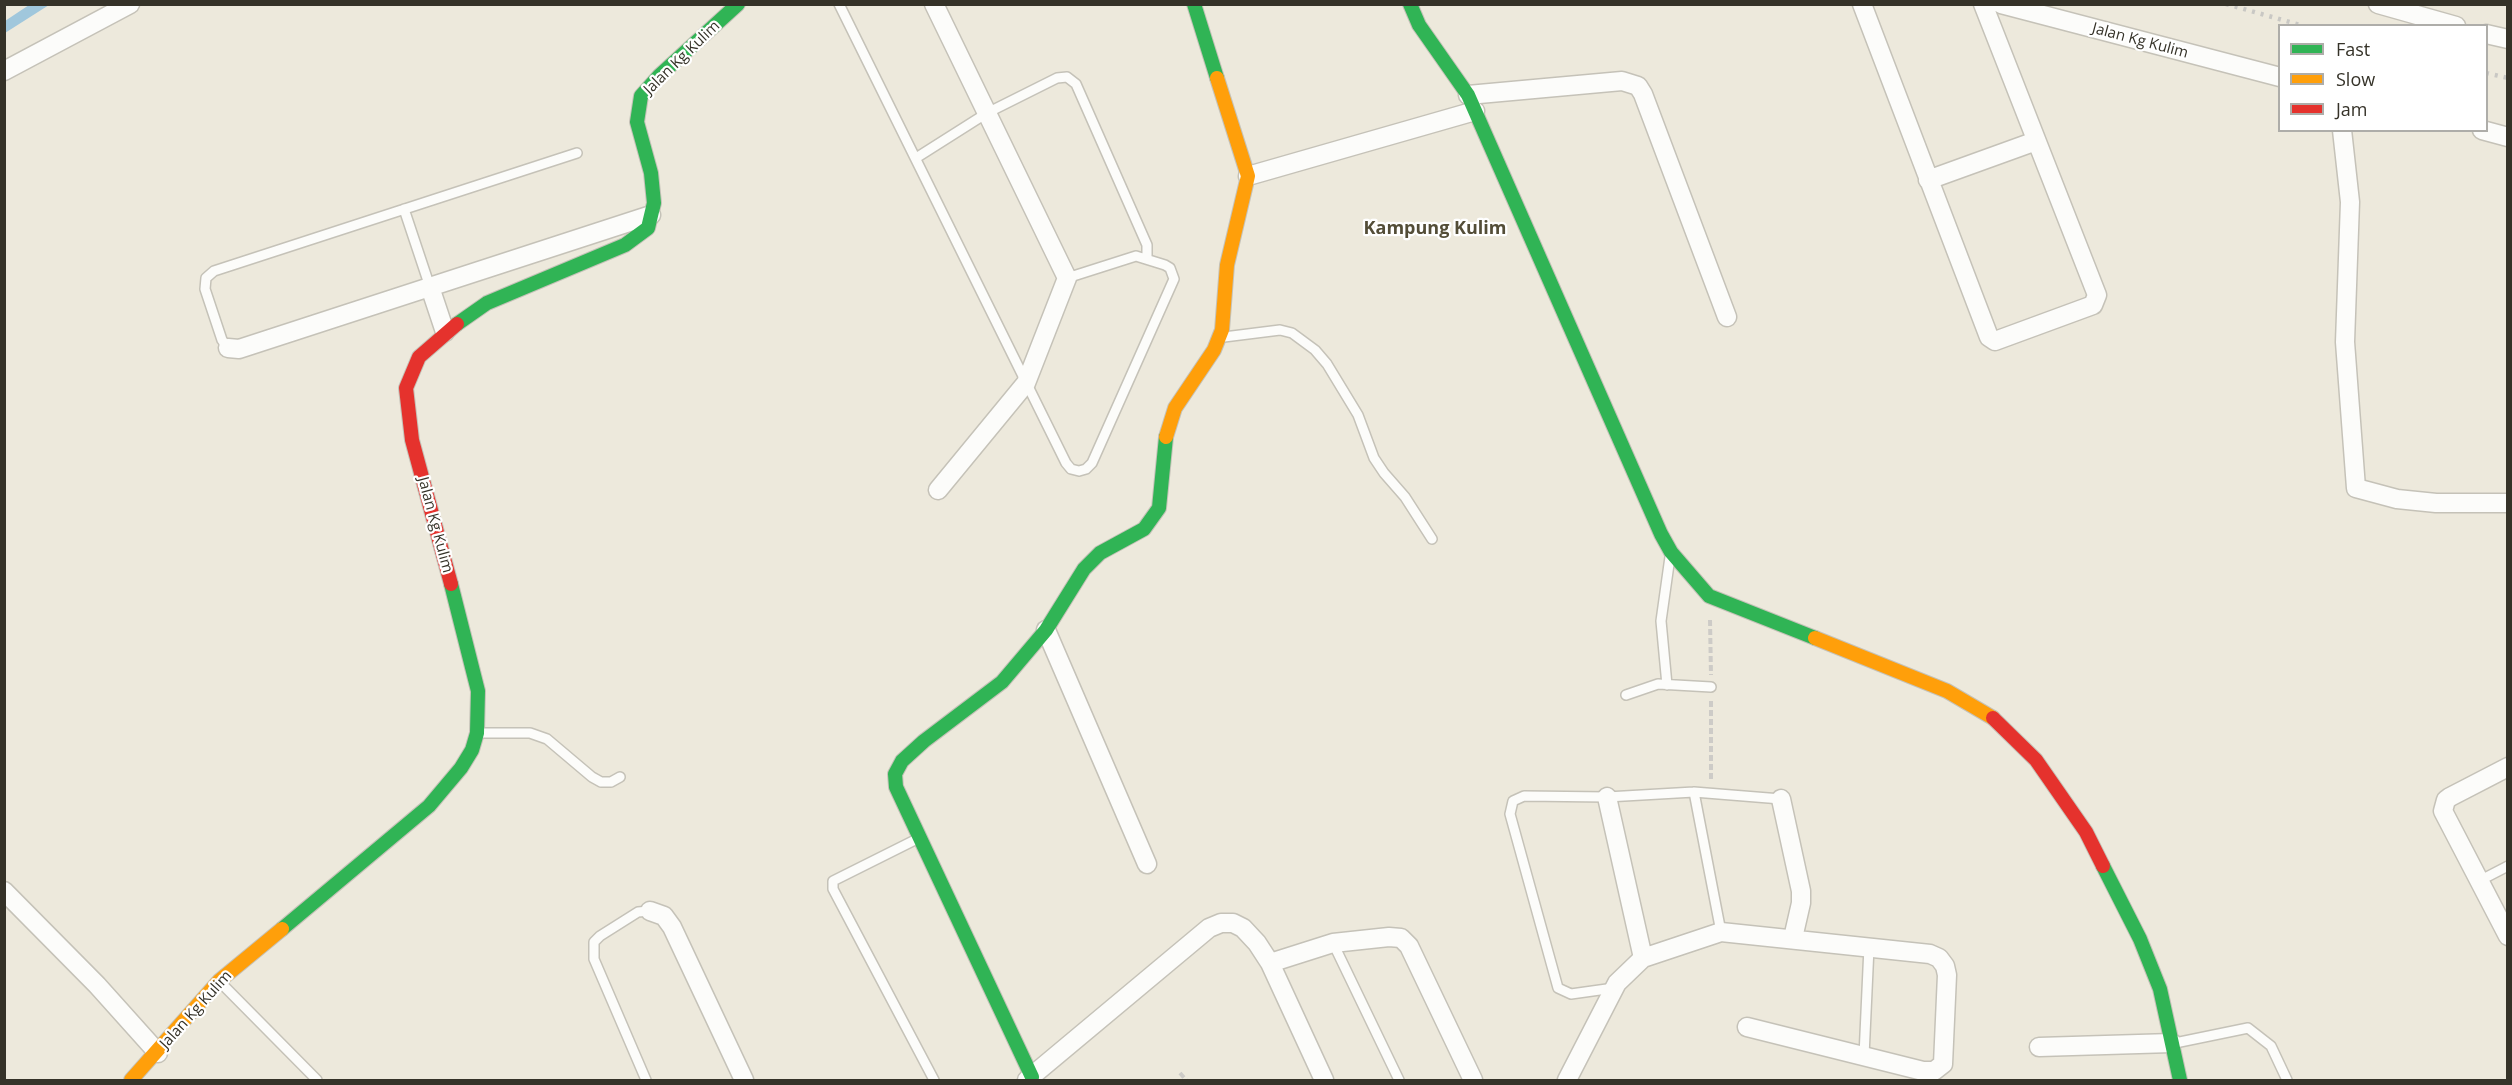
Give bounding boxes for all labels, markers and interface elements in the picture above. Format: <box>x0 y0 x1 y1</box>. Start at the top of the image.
street label: Jalan Kg Kulim <box>640 17 724 99</box>
street label: Jalan Kg Kulim <box>2090 20 2190 62</box>
legend <box>2278 24 2488 132</box>
text: Fast <box>2336 37 2370 61</box>
text: Slow <box>2336 67 2375 91</box>
text: Jam <box>2336 97 2368 121</box>
district label: Kampung Kulim <box>1364 218 1506 240</box>
street label: Jalan Kg Kulim <box>414 475 456 575</box>
street label: Jalan Kg Kulim <box>156 967 236 1053</box>

